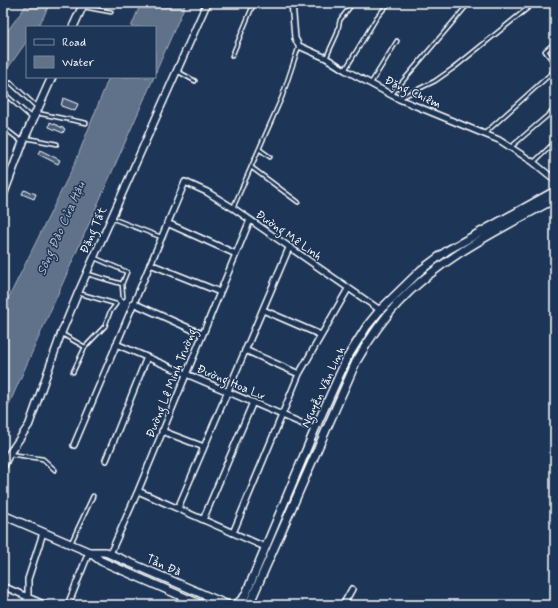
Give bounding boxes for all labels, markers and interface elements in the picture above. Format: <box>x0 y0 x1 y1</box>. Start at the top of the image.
legend <box>26 26 156 78</box>
text: Road <box>62 35 86 51</box>
text: Water <box>62 55 94 71</box>
street label: Đặng Chiêm <box>381 73 443 114</box>
water label: Sông Đào Cửa Hậu <box>33 178 92 279</box>
street label: Đặng Tất <box>77 205 112 257</box>
street label: Đường Mê Linh <box>251 207 325 265</box>
street label: Đường Lê Minh Trường <box>143 326 202 441</box>
street label: Nguyễn Văn Linh <box>298 344 351 431</box>
street label: Đường Hoa Lư <box>194 361 267 405</box>
street label: Tản Đà <box>144 551 184 581</box>

